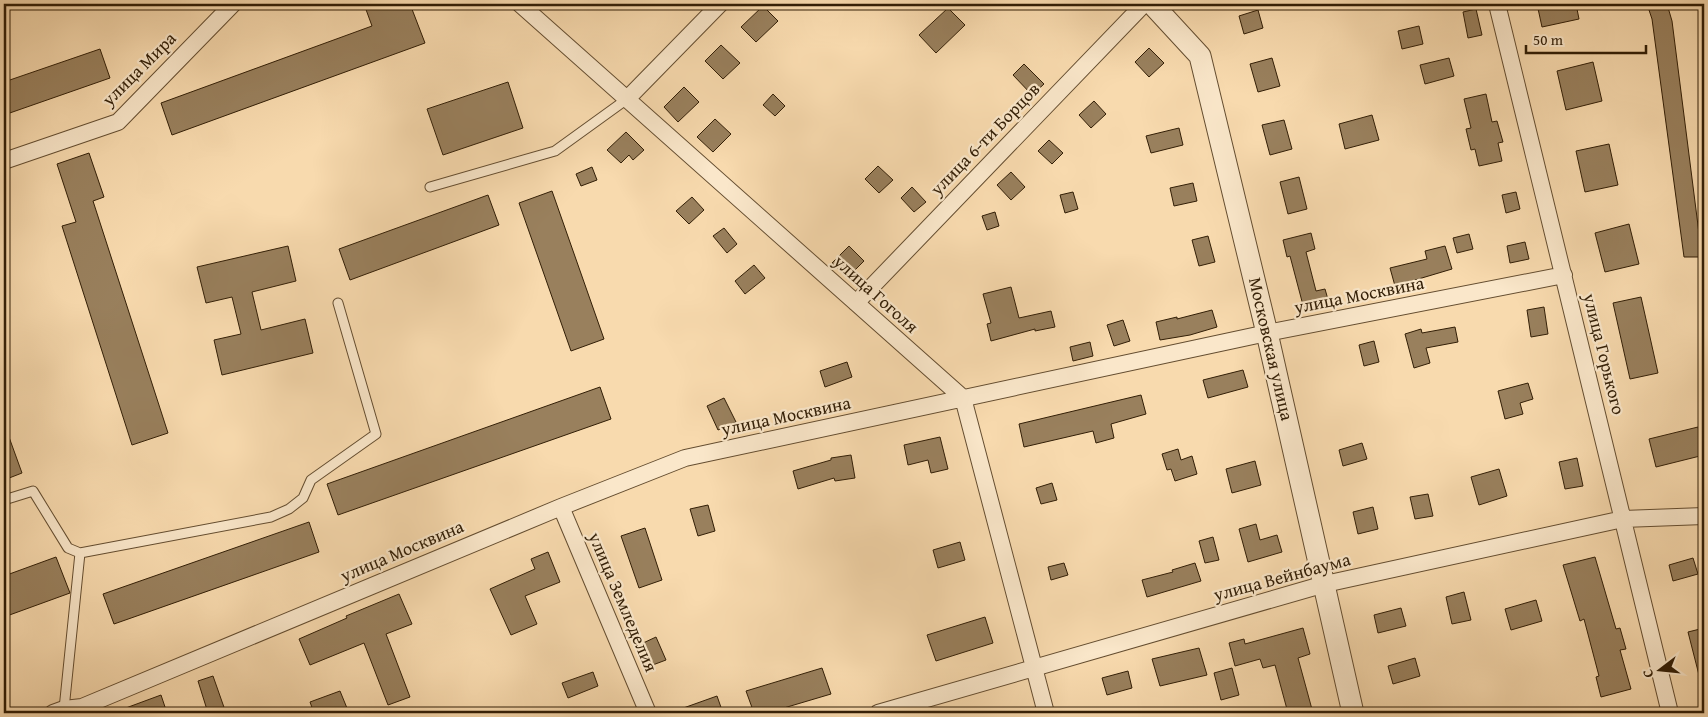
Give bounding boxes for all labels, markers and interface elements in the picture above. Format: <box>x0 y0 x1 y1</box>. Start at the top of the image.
scale bar <box>1526 22 1646 54</box>
street label: улица Мира <box>95 25 182 113</box>
text: 50 m <box>1533 29 1564 50</box>
street label: улица 6-ти Борцов <box>923 76 1046 202</box>
street label: улица Гоголя <box>827 247 925 339</box>
street label: улица Москвина <box>1291 269 1427 321</box>
street label: Московская улица <box>1242 275 1301 424</box>
street label: улица Горького <box>1576 289 1633 417</box>
street label: улица Москвина <box>718 389 854 443</box>
street label: улица Москвина <box>335 512 468 589</box>
street label: улица Земледелия <box>581 527 665 676</box>
street label: улица Вейнбаума <box>1209 545 1354 608</box>
north arrow <box>1636 644 1686 694</box>
text: С <box>1637 667 1658 680</box>

